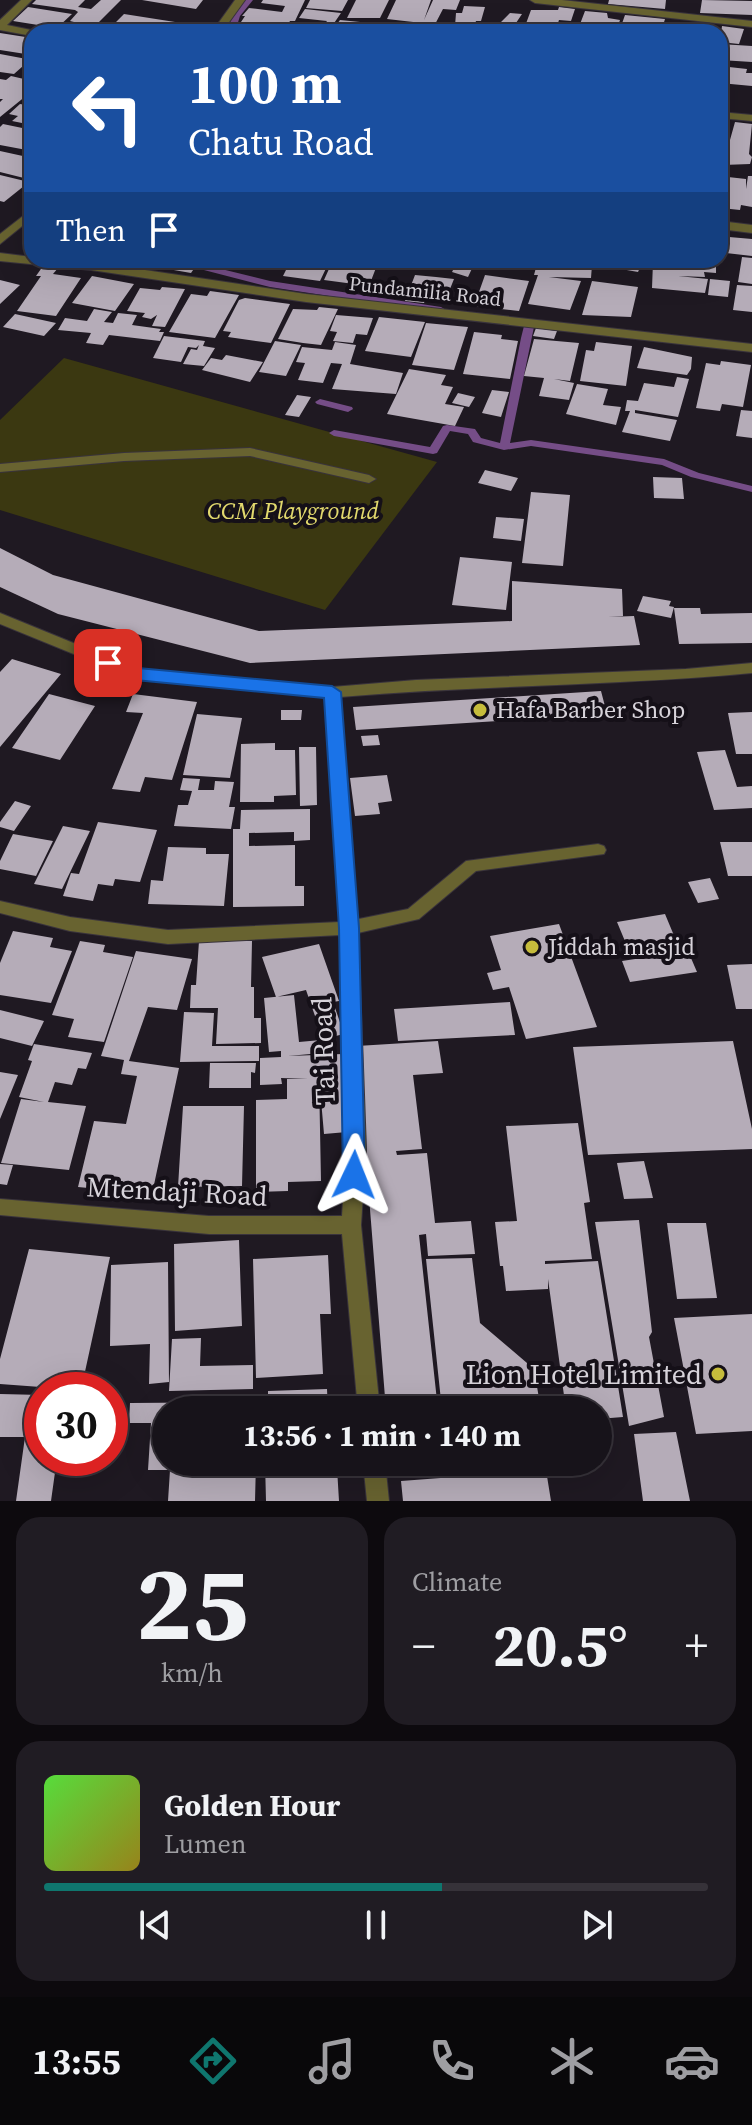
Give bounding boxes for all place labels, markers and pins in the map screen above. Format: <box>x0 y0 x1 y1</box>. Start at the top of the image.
pin <box>74 629 142 697</box>
place label: Hafa Barber Shop <box>496 693 685 726</box>
marker: Hafa Barber Shop <box>471 701 489 719</box>
place label: Jiddah masjid <box>547 930 695 963</box>
marker: Jiddah masjid <box>523 938 541 956</box>
place label: Lion Hotel Limited <box>466 1355 702 1393</box>
marker: Lion Hotel Limited <box>709 1365 727 1383</box>

